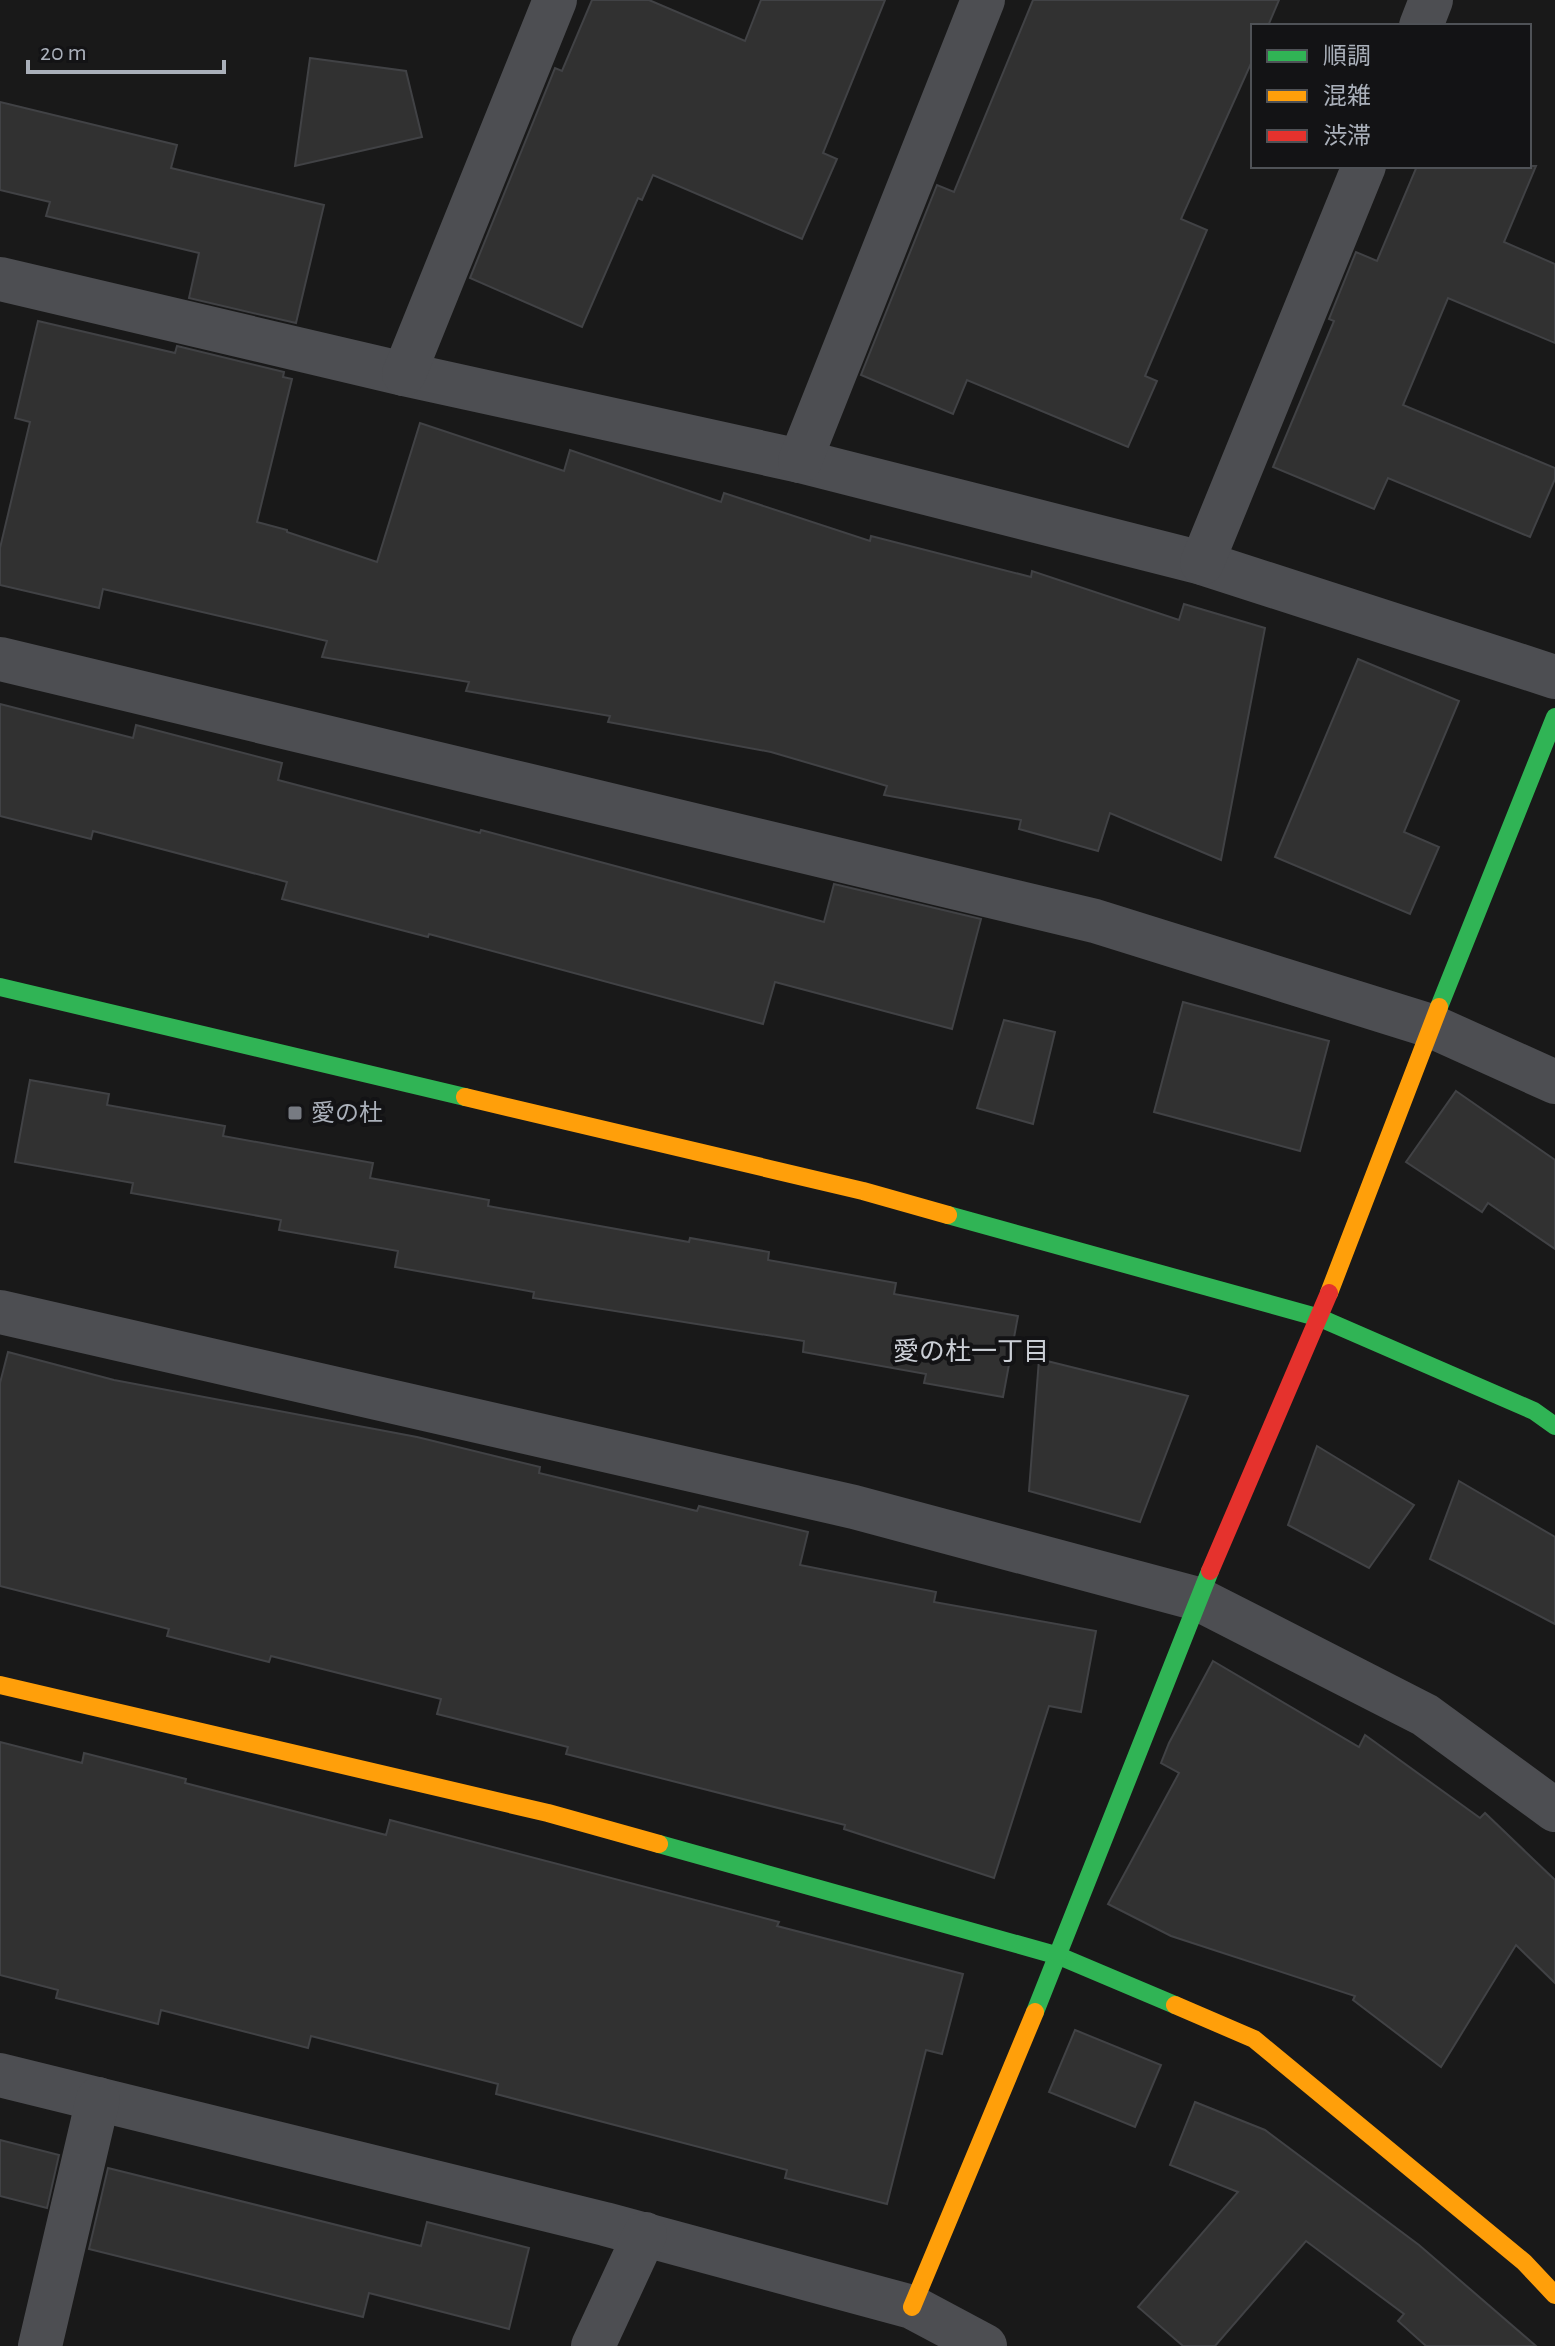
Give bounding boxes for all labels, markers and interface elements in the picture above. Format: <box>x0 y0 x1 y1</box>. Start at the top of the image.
scale bar <box>28 24 224 74</box>
legend <box>1251 24 1531 168</box>
text: 20 m <box>40 41 87 65</box>
text: 順調 <box>1323 44 1371 69</box>
text: 混雑 <box>1323 83 1371 109</box>
text: 渋滞 <box>1323 123 1371 149</box>
place label: 愛の杜 <box>311 1100 383 1126</box>
marker: 愛の杜 <box>286 1104 304 1122</box>
district label: 愛の杜一丁目 <box>893 1338 1049 1365</box>

